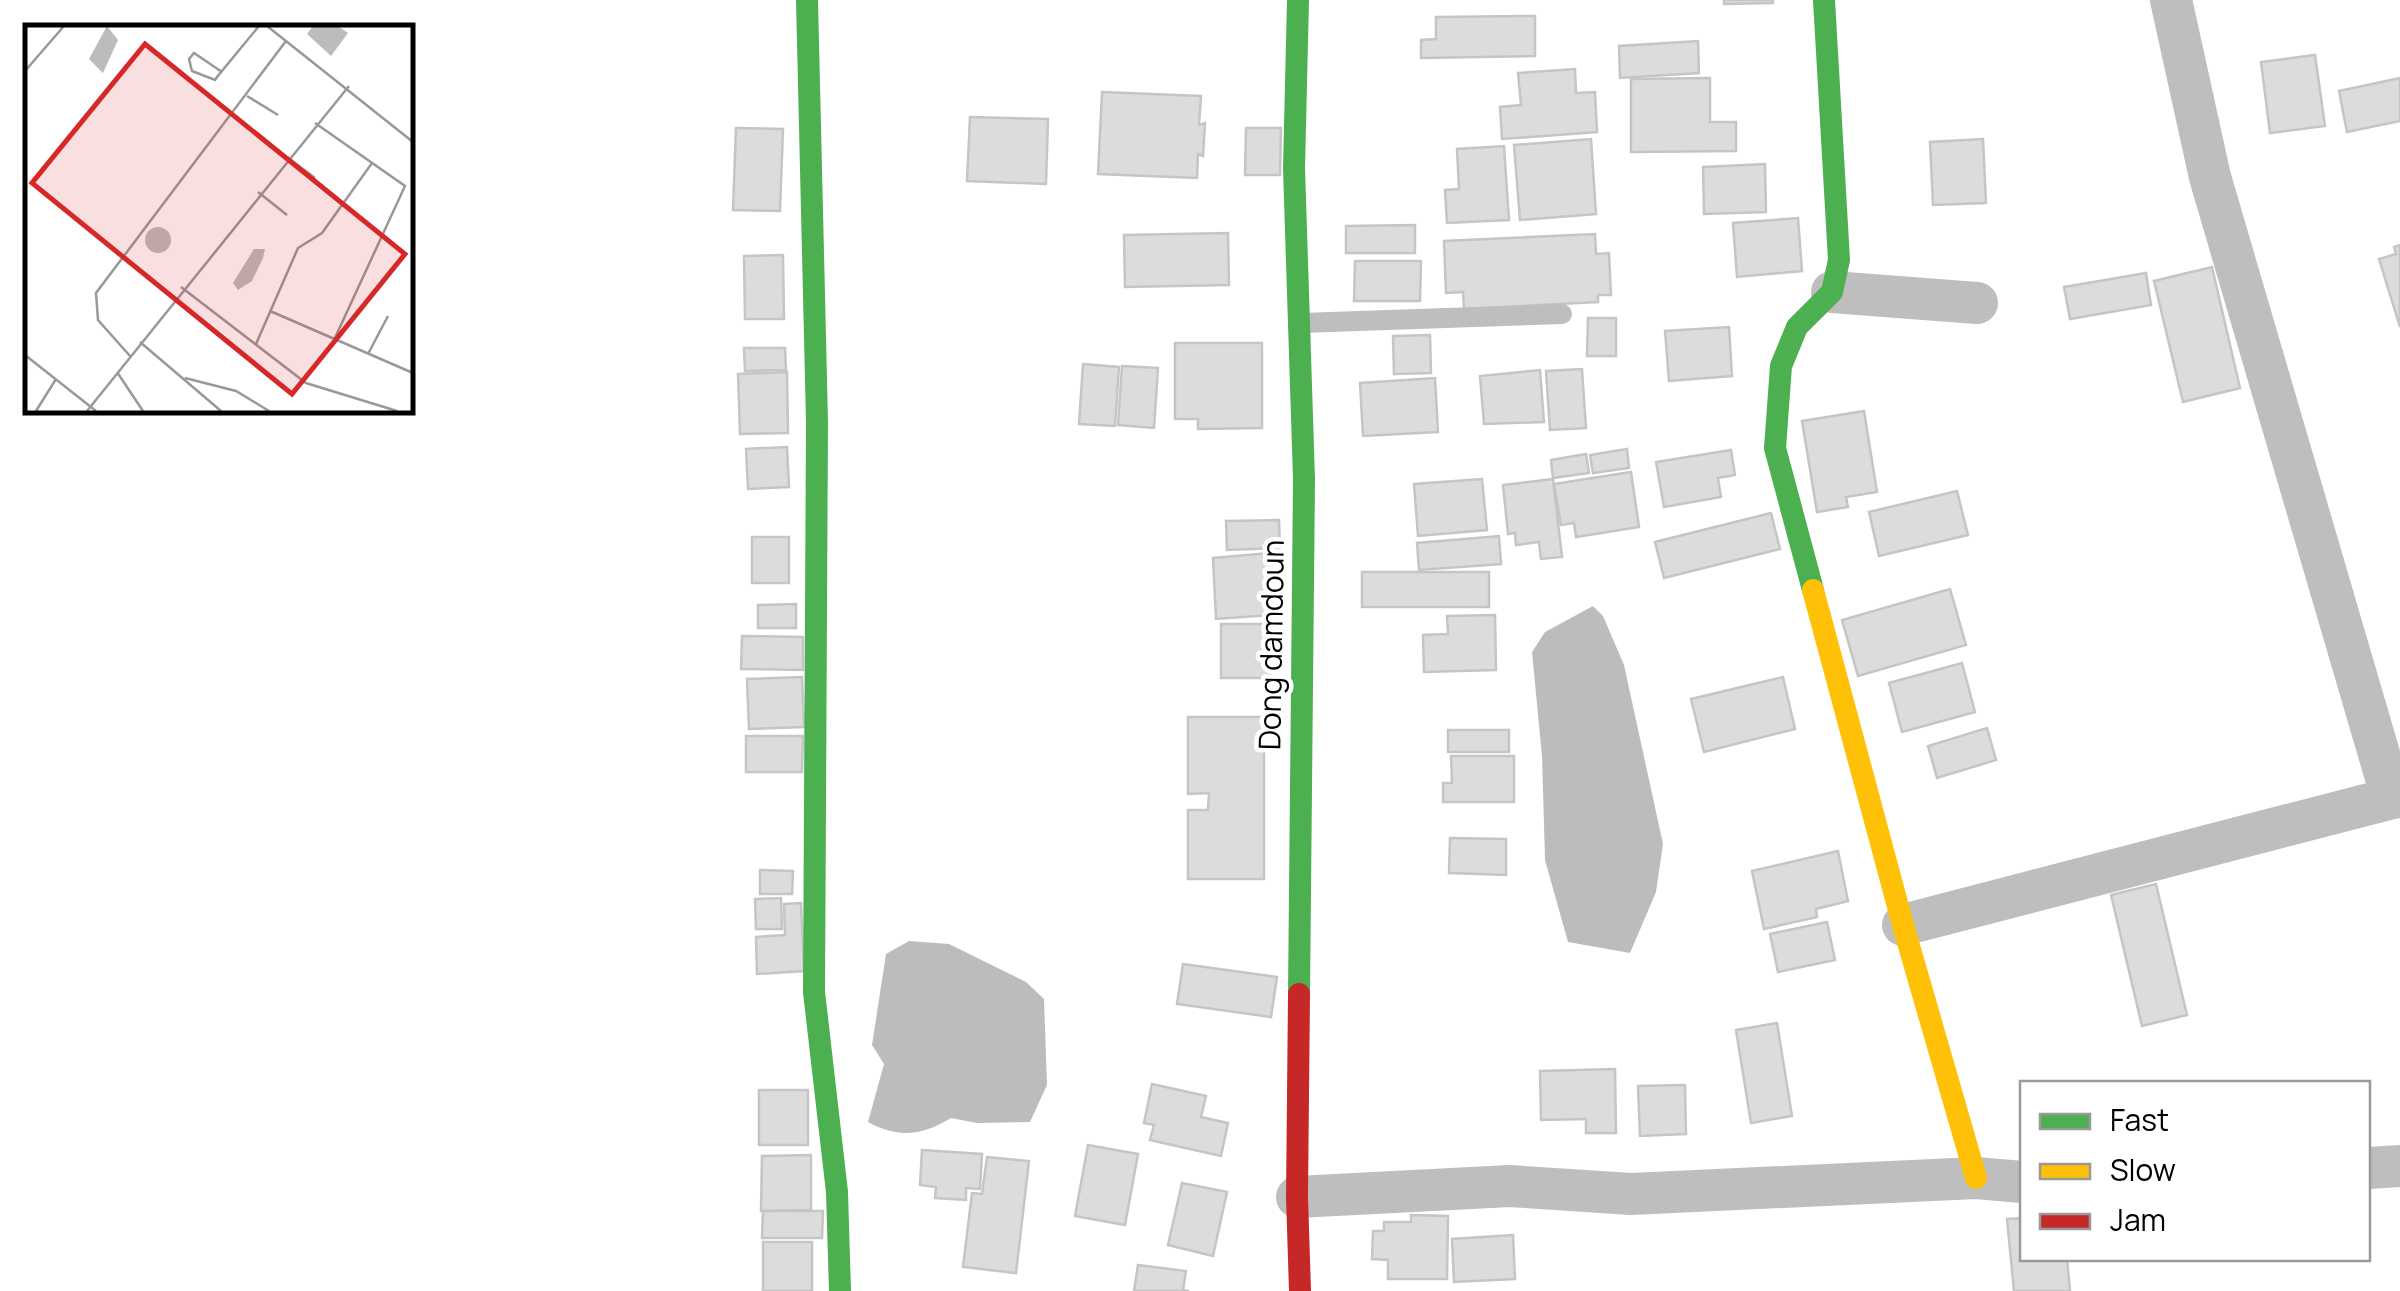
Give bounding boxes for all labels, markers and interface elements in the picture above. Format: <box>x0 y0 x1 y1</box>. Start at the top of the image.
inset map <box>25 25 412 412</box>
street label: Dong damdoun <box>1248 539 1293 751</box>
legend <box>2020 1081 2370 1261</box>
text: Fast <box>2110 1099 2169 1140</box>
text: Slow <box>2110 1149 2176 1190</box>
text: Jam <box>2110 1199 2166 1240</box>

